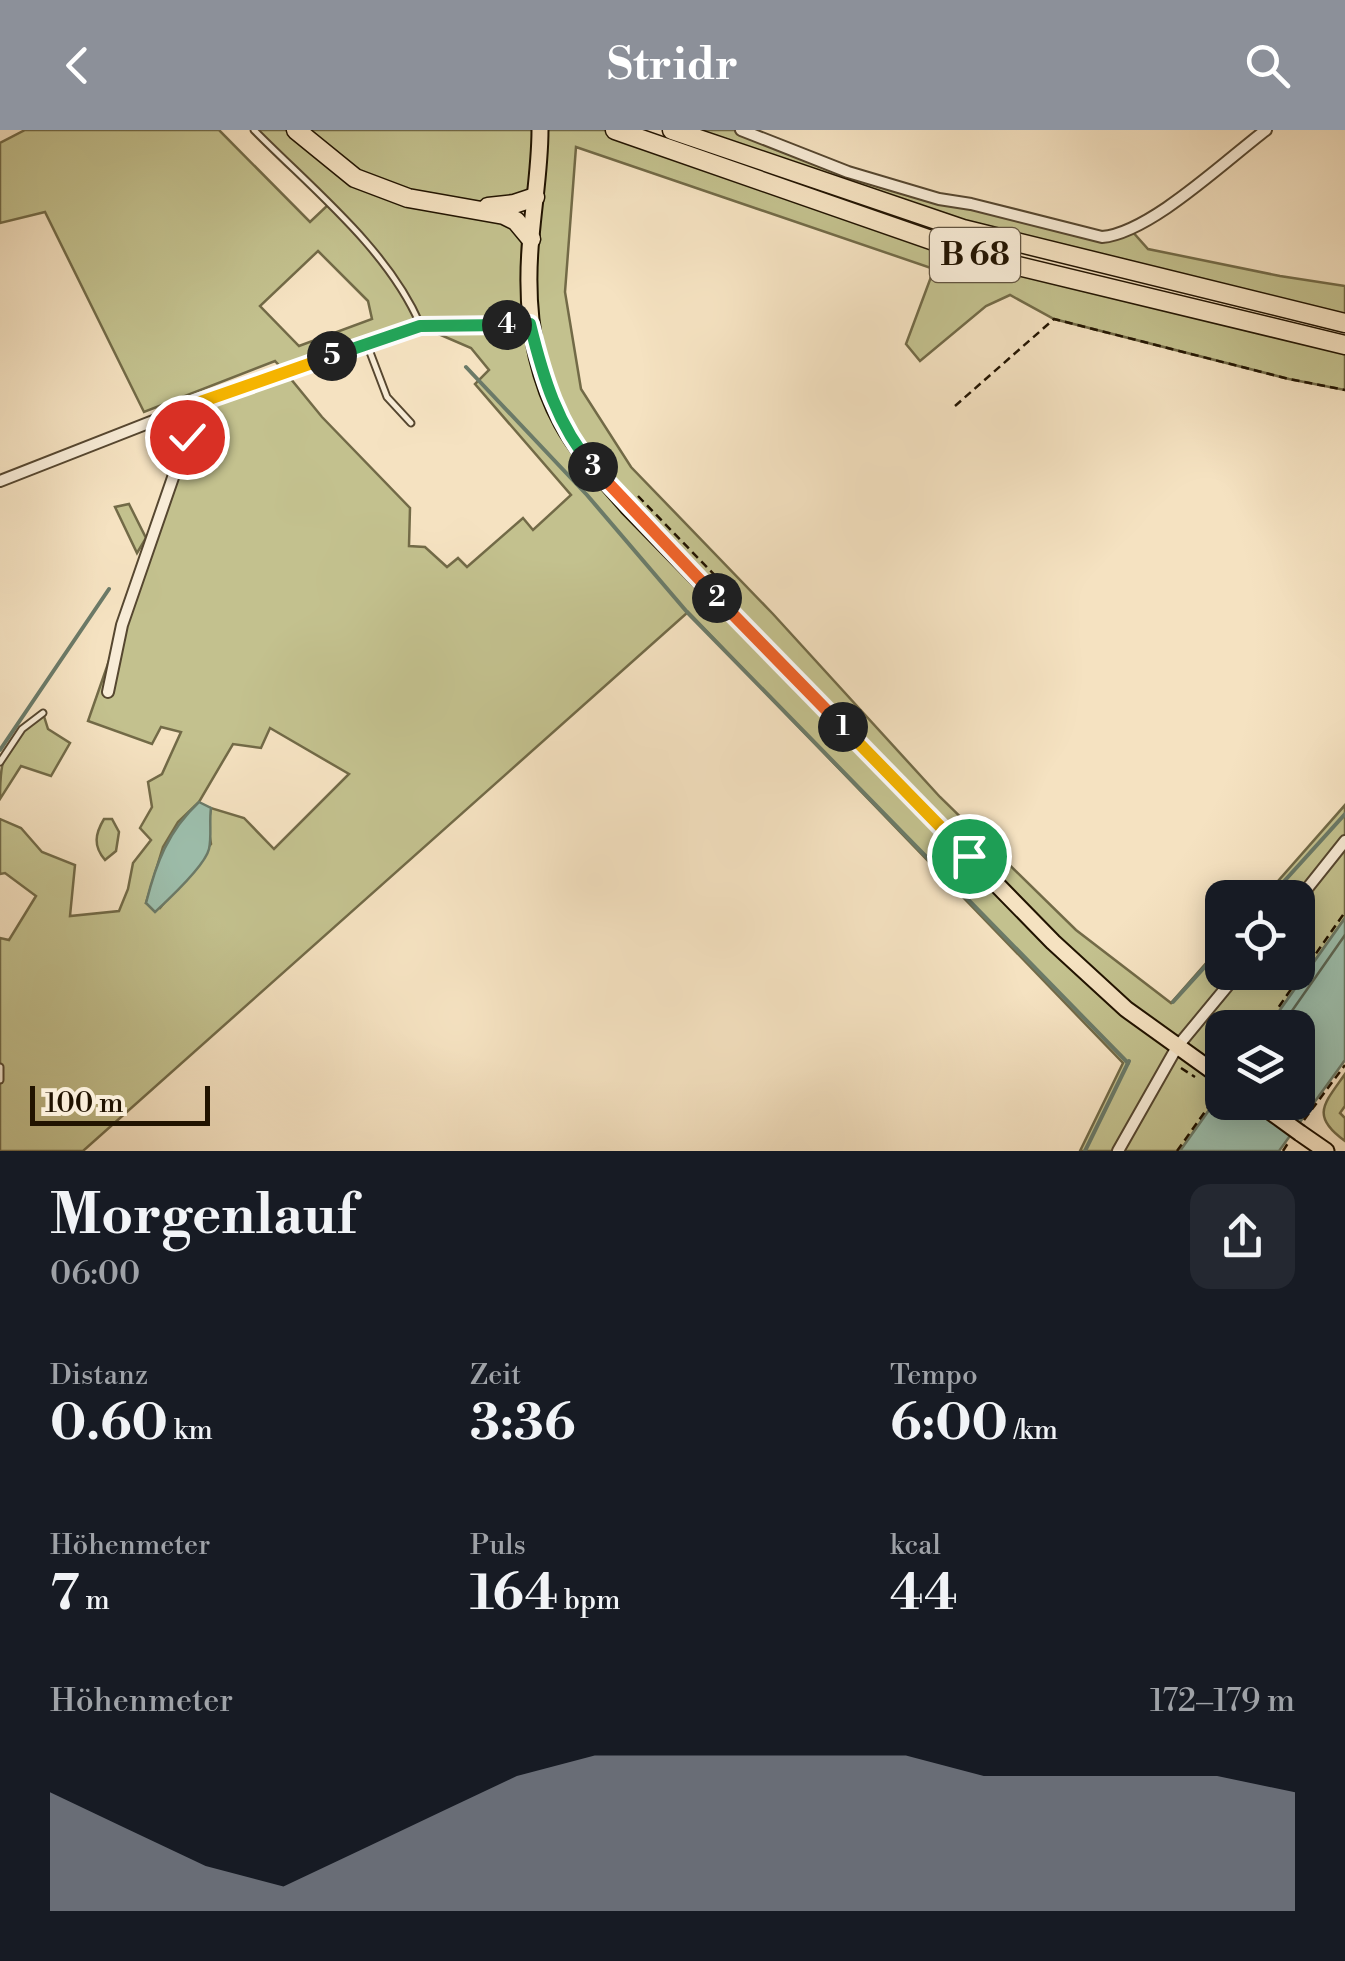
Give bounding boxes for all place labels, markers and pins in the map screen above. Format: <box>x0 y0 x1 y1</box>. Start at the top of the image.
pin: 4 <box>482 300 532 350</box>
pin: 5 <box>307 331 357 381</box>
pin <box>145 395 230 480</box>
pin: 3 <box>568 442 618 492</box>
pin: 2 <box>692 573 742 623</box>
pin: 1 <box>818 702 868 752</box>
pin <box>927 814 1012 899</box>

